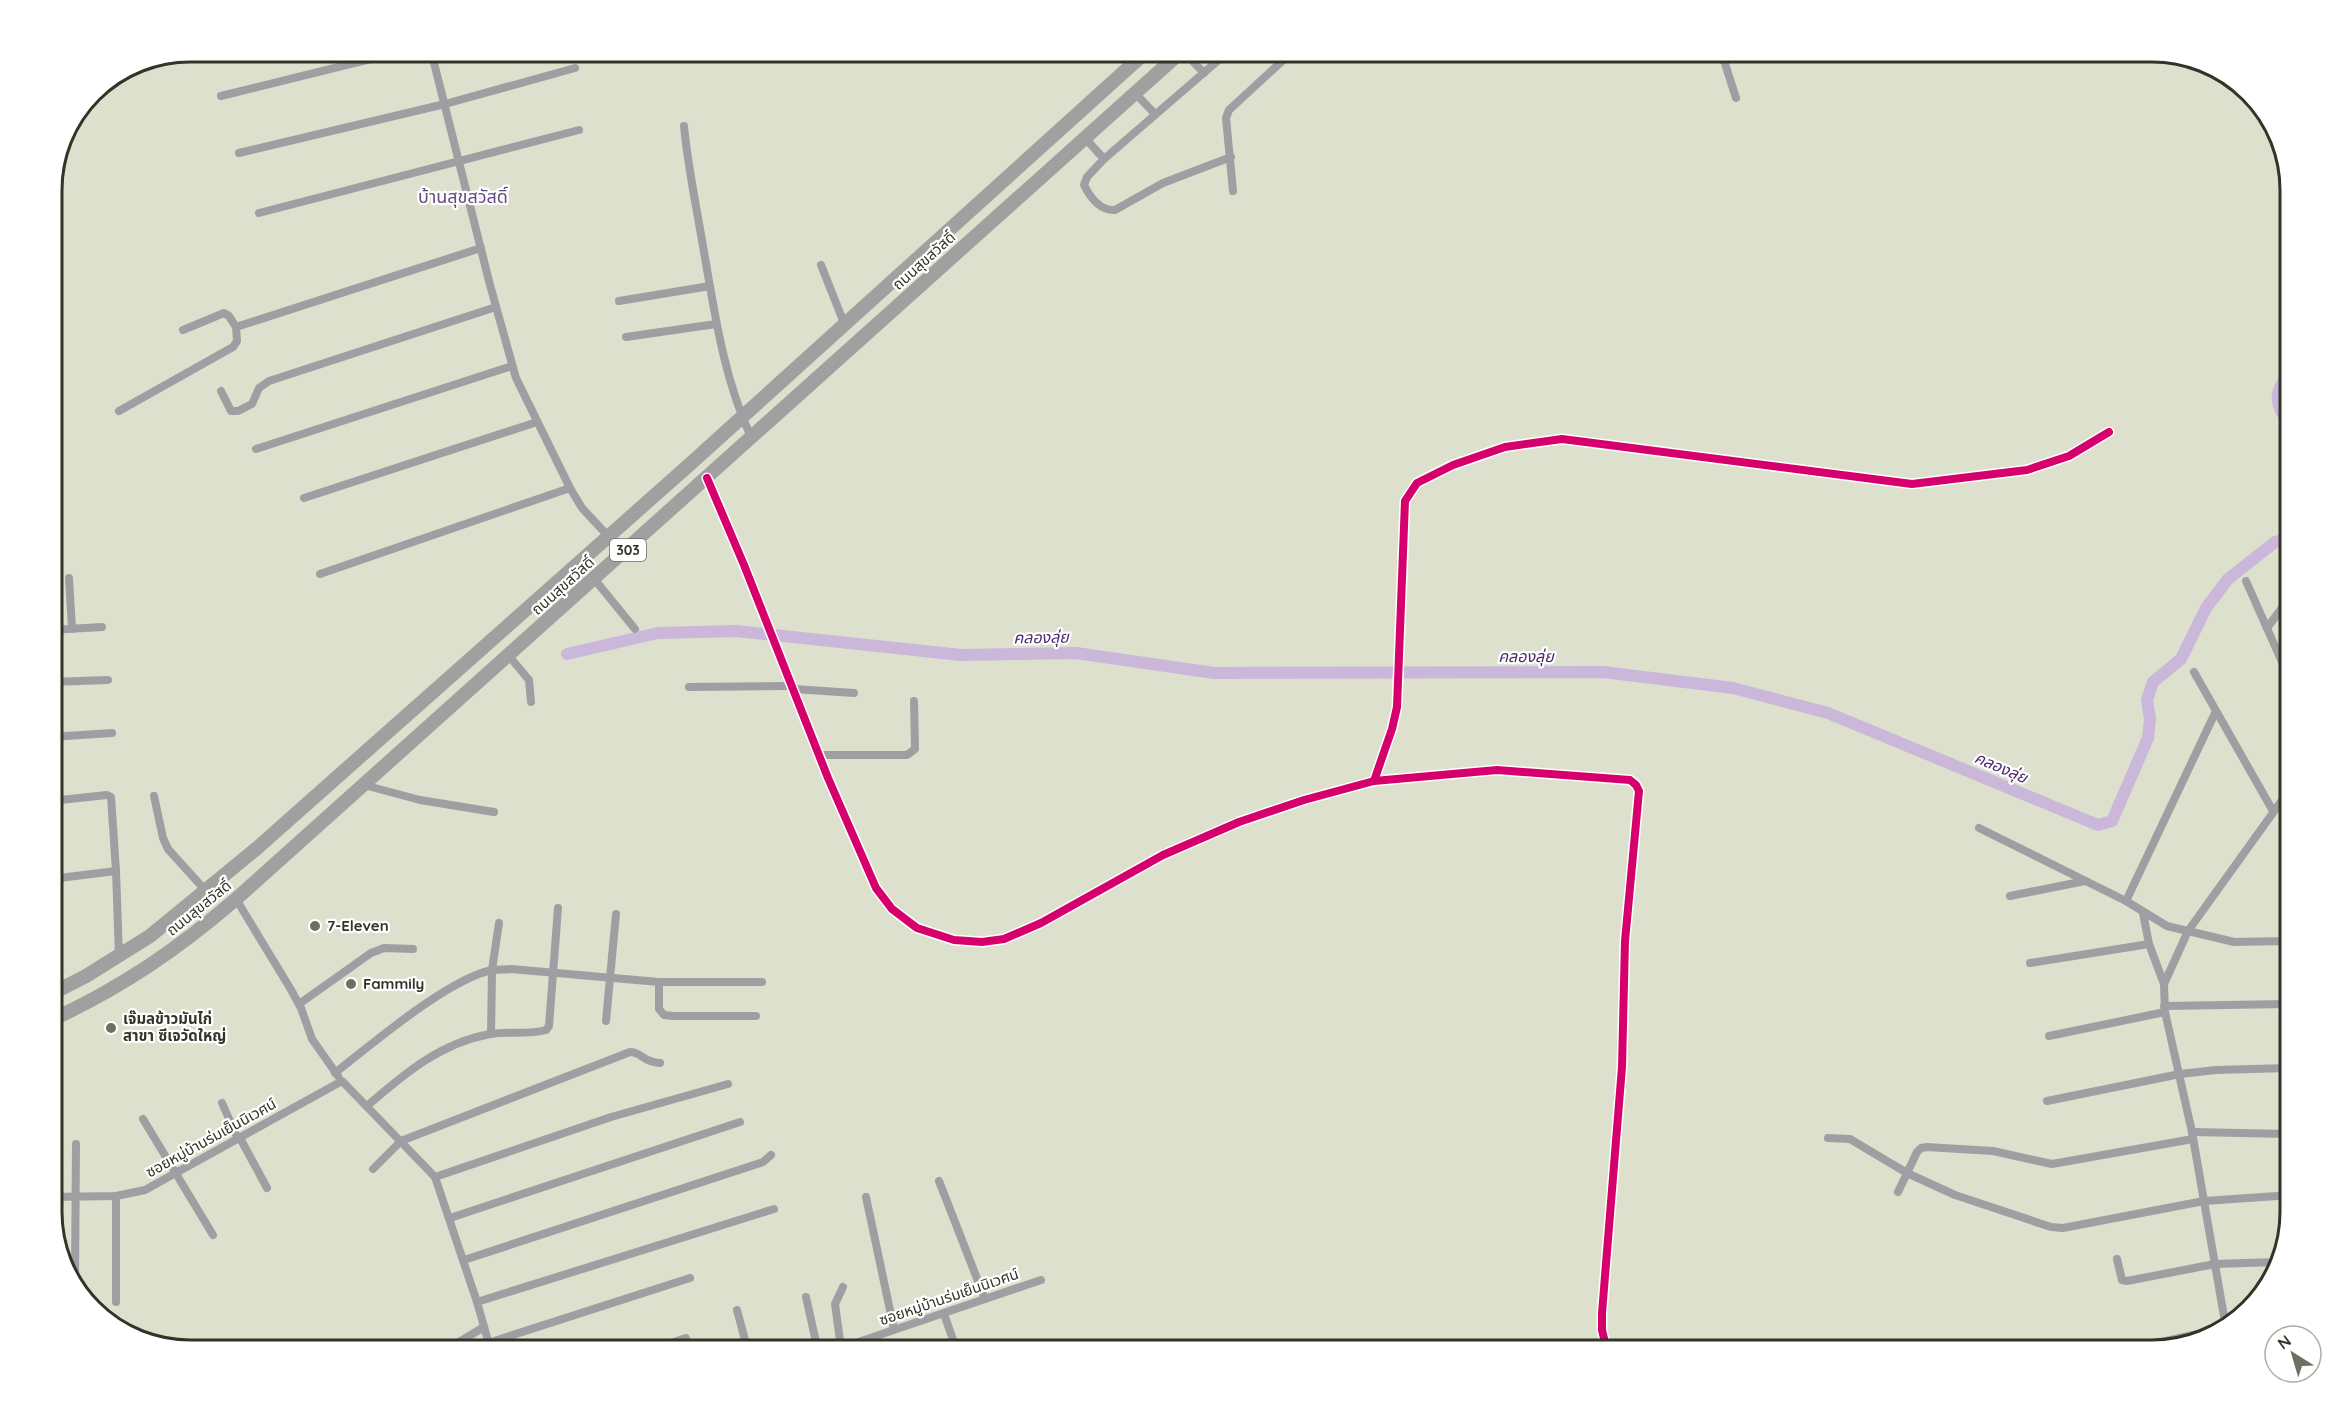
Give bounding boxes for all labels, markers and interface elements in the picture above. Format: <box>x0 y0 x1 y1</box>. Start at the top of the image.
district label: บ้านสุขสวัสดิ์ <box>418 185 508 208</box>
street label: ถนนสุขสวัสดิ์ <box>888 227 959 294</box>
road number: 303 <box>610 539 646 561</box>
street label: ถนนสุขสวัสดิ์ <box>527 552 598 619</box>
water label: คลองลุ่ย <box>1013 626 1070 648</box>
water label: คลองลุ่ย <box>1498 646 1555 667</box>
water label: คลองลุ่ย <box>1971 747 2032 789</box>
street label: ถนนสุขสวัสดิ์ <box>162 876 235 940</box>
place label: 7-Eleven <box>327 916 389 935</box>
marker: 7-Eleven <box>308 919 322 933</box>
place label: Fammily <box>363 974 424 993</box>
marker: Fammily <box>344 977 358 991</box>
place label: เจ๊มลข้าวมันไก่ สาขา ซีเจวัดใหญ่ <box>123 1009 226 1045</box>
marker: เจ๊มลข้าวมันไก่ สาขา ซีเจวัดใหญ่ <box>104 1021 118 1035</box>
street label: ซอยหมู่บ้านร่มเย็นนิเวศน์ <box>142 1094 279 1181</box>
street label: ซอยหมู่บ้านร่มเย็นนิเวศน์ <box>877 1264 1021 1329</box>
north arrow <box>2263 1324 2323 1384</box>
text: N <box>2273 1330 2295 1354</box>

